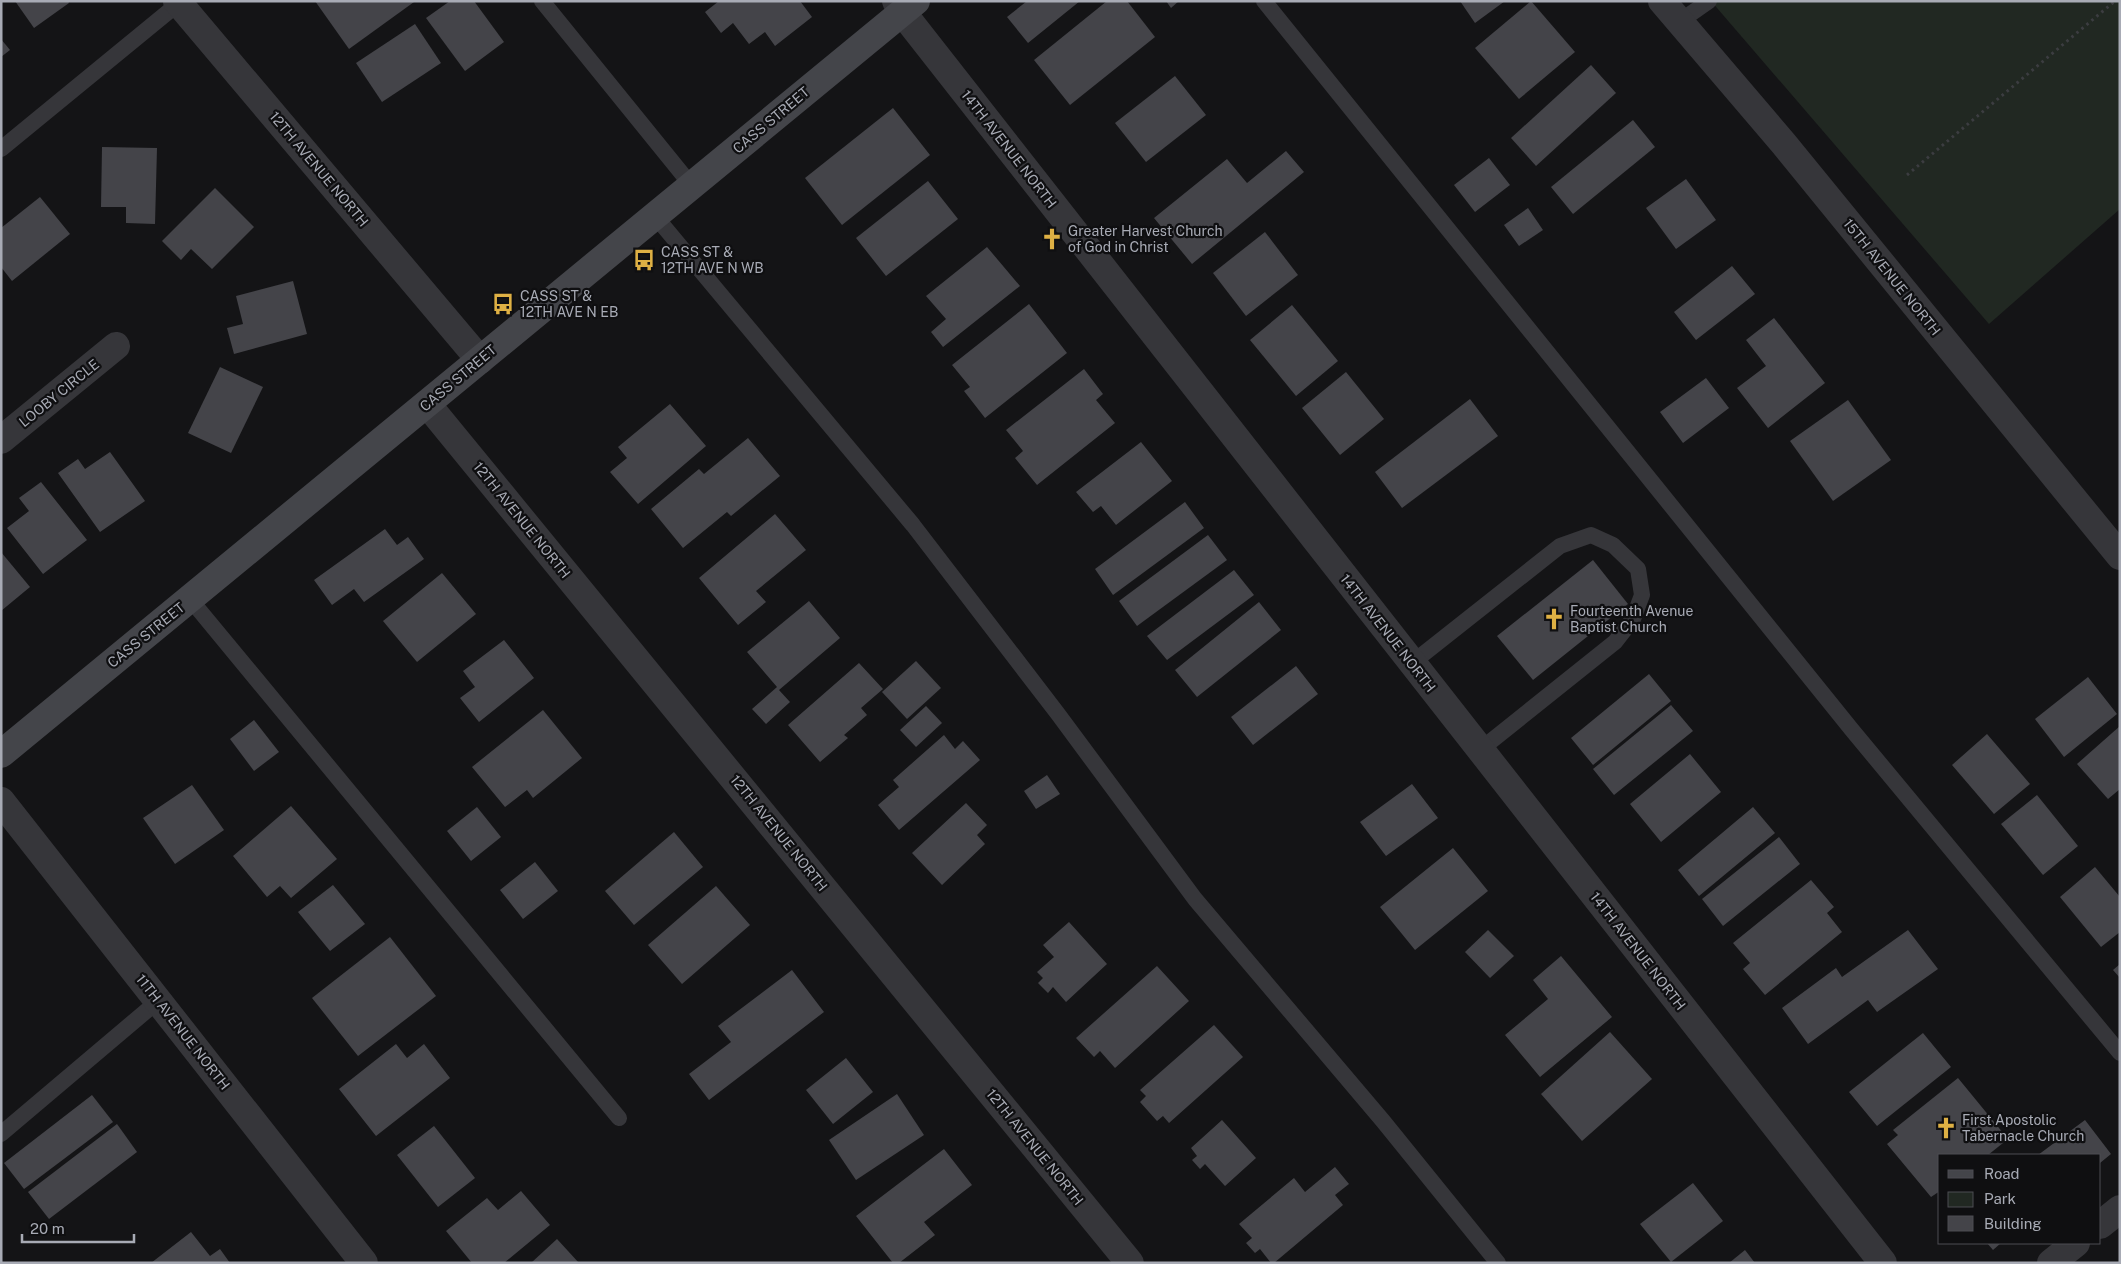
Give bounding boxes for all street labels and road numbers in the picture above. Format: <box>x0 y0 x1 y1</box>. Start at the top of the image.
street label: CASS STREET <box>730 84 812 156</box>
street label: 14TH AVENUE NORTH <box>958 87 1060 211</box>
street label: 12TH AVENUE NORTH <box>266 108 372 230</box>
street label: 15TH AVENUE NORTH <box>1840 216 1944 338</box>
street label: CASS STREET <box>417 342 499 414</box>
street label: LOOBY CIRCLE <box>16 356 102 430</box>
street label: 12TH AVENUE NORTH <box>470 459 574 581</box>
street label: 14TH AVENUE NORTH <box>1337 571 1439 695</box>
street label: CASS STREET <box>104 599 188 671</box>
street label: 12TH AVENUE NORTH <box>727 772 831 894</box>
street label: 14TH AVENUE NORTH <box>1587 889 1689 1013</box>
street label: 11TH AVENUE NORTH <box>133 971 233 1093</box>
street label: 12TH AVENUE NORTH <box>983 1086 1087 1208</box>

